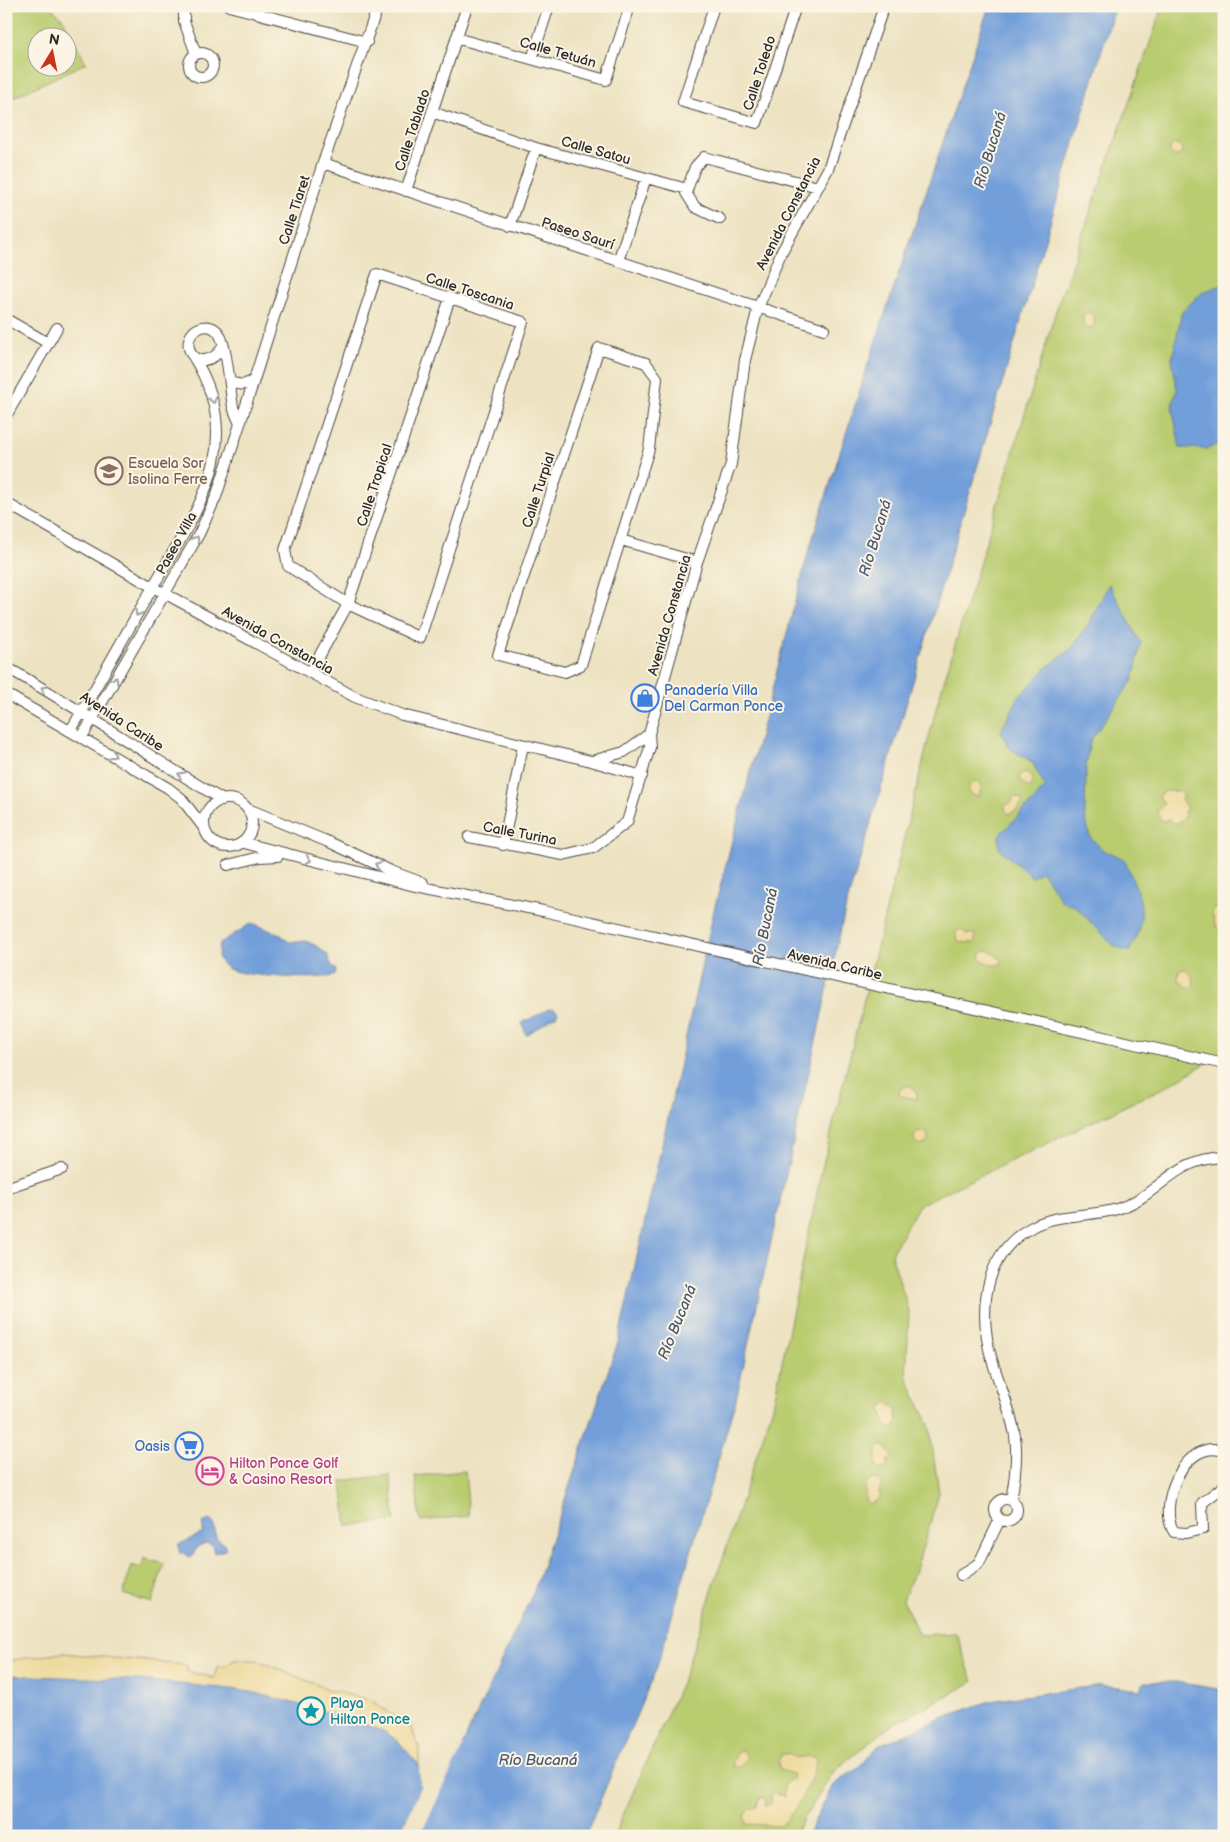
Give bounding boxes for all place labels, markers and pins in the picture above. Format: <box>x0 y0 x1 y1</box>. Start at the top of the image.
place label: Escuela Sor Isolina Ferre <box>128 455 208 488</box>
school or university icon: Escuela Sor Isolina Ferre <box>94 456 124 486</box>
place label: Panadería Villa Del Carman Ponce <box>664 682 783 715</box>
shop icon: Panadería Villa Del Carman Ponce <box>630 683 660 713</box>
supermarket icon: Oasis <box>174 1431 204 1461</box>
place label: Oasis <box>134 1438 170 1455</box>
place label: Hilton Ponce Golf & Casino Resort <box>229 1455 339 1488</box>
hotel icon: Hilton Ponce Golf & Casino Resort <box>195 1456 225 1486</box>
place label: Playa Hilton Ponce <box>330 1695 410 1728</box>
place icon: Playa Hilton Ponce <box>296 1696 326 1726</box>

